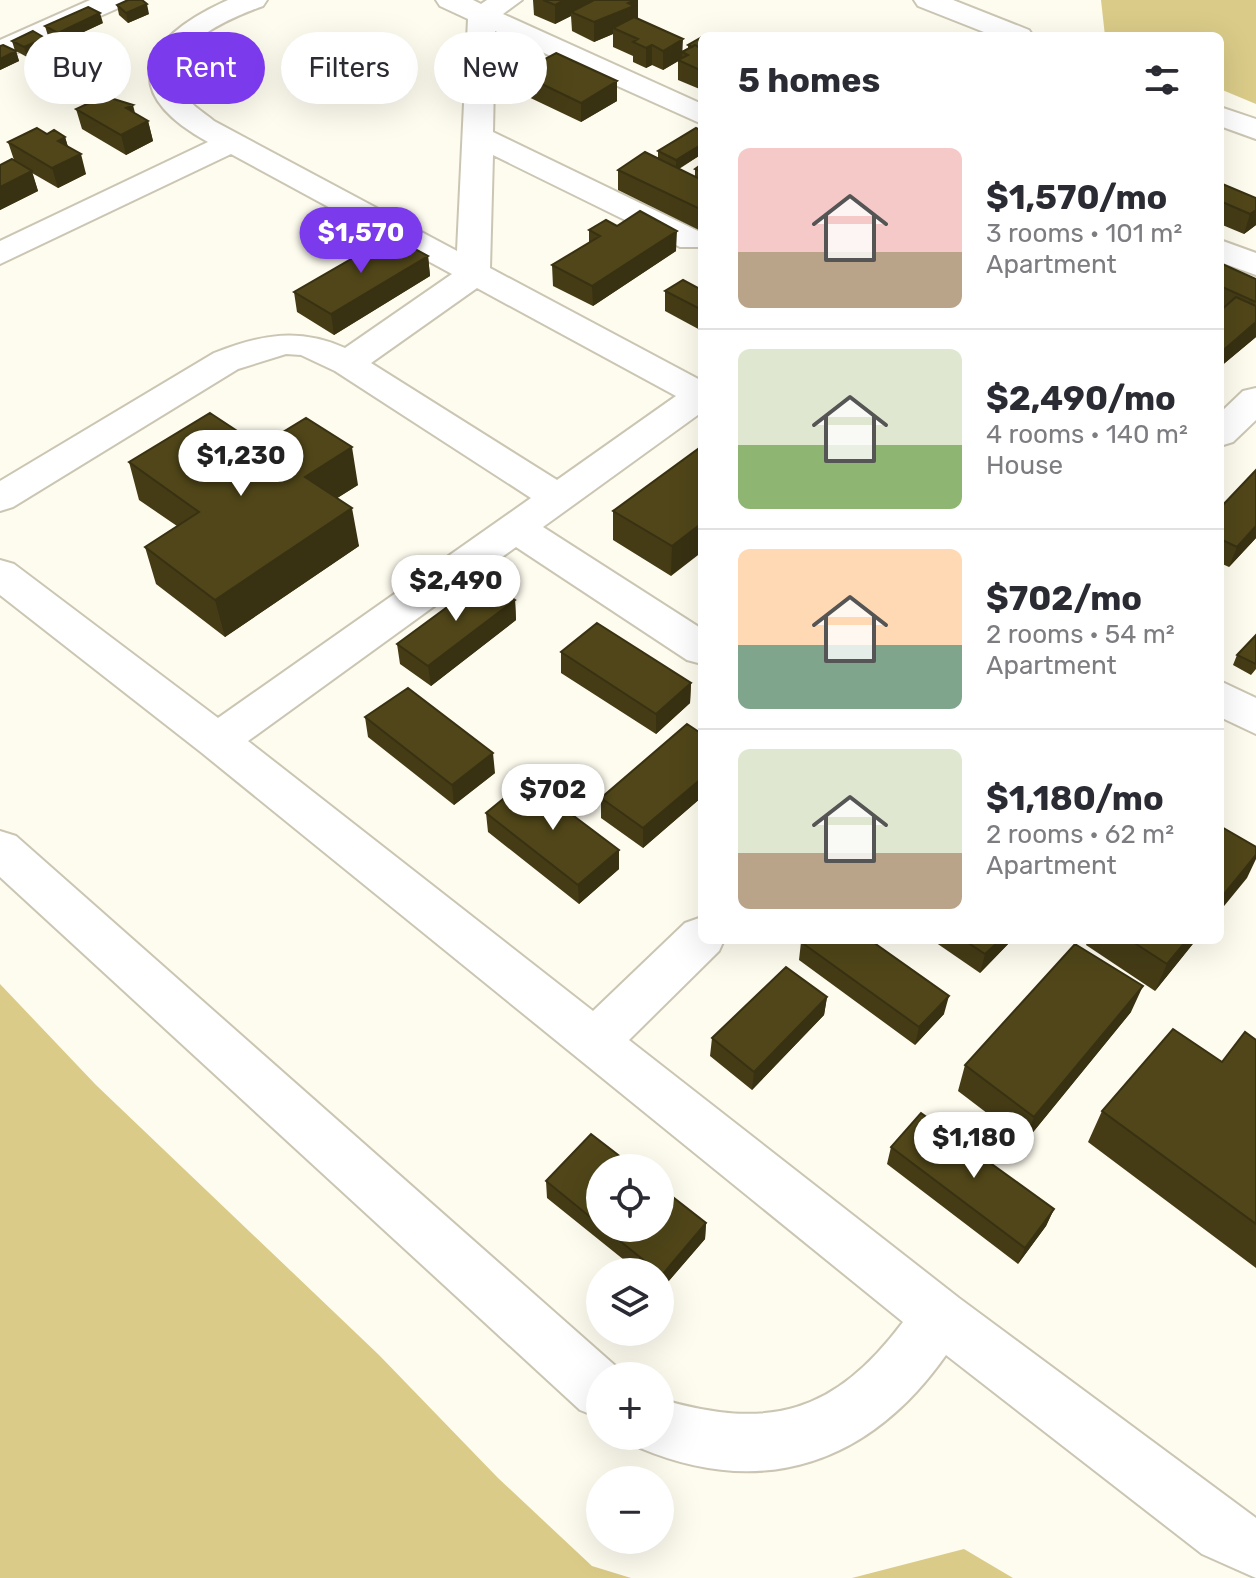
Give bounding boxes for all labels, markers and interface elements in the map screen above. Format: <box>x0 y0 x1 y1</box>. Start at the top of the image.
chip: Buy <box>24 32 131 104</box>
chip: Rent <box>147 32 265 104</box>
chip: Filters <box>281 32 418 104</box>
chip: New <box>434 32 547 104</box>
icon: filters <box>1140 58 1184 102</box>
text: 5 homes <box>738 60 880 101</box>
text: $1,570/mo <box>986 177 1167 218</box>
icon: home <box>802 180 898 276</box>
pin: $1,570 <box>296 207 426 275</box>
text: $1,570 <box>318 217 404 248</box>
text: 3 rooms · 101 m² <box>986 218 1182 249</box>
text: Apartment <box>986 249 1117 280</box>
text: $2,490/mo <box>986 378 1176 419</box>
icon: home <box>802 381 898 477</box>
text: 4 rooms · 140 m² <box>986 419 1188 450</box>
pin: $1,230 <box>176 430 306 498</box>
text: $1,230 <box>196 440 286 471</box>
text: House <box>986 450 1063 481</box>
pin: $2,490 <box>391 555 521 623</box>
text: $2,490 <box>409 565 503 596</box>
text: $702/mo <box>986 578 1142 619</box>
icon: home <box>802 581 898 677</box>
text: 2 rooms · 54 m² <box>986 619 1175 650</box>
text: Apartment <box>986 650 1117 681</box>
pin: $702 <box>506 764 600 832</box>
text: $702 <box>520 774 586 805</box>
text: $1,180/mo <box>986 778 1164 819</box>
icon: home <box>802 781 898 877</box>
text: 2 rooms · 62 m² <box>986 819 1174 850</box>
text: Apartment <box>986 850 1117 881</box>
pin: $1,180 <box>909 1112 1039 1180</box>
text: $1,180 <box>932 1122 1016 1153</box>
map controls <box>586 1154 674 1554</box>
button: locate <box>586 1154 674 1242</box>
button: layers <box>586 1258 674 1346</box>
button: + <box>586 1362 674 1450</box>
button: − <box>586 1466 674 1554</box>

